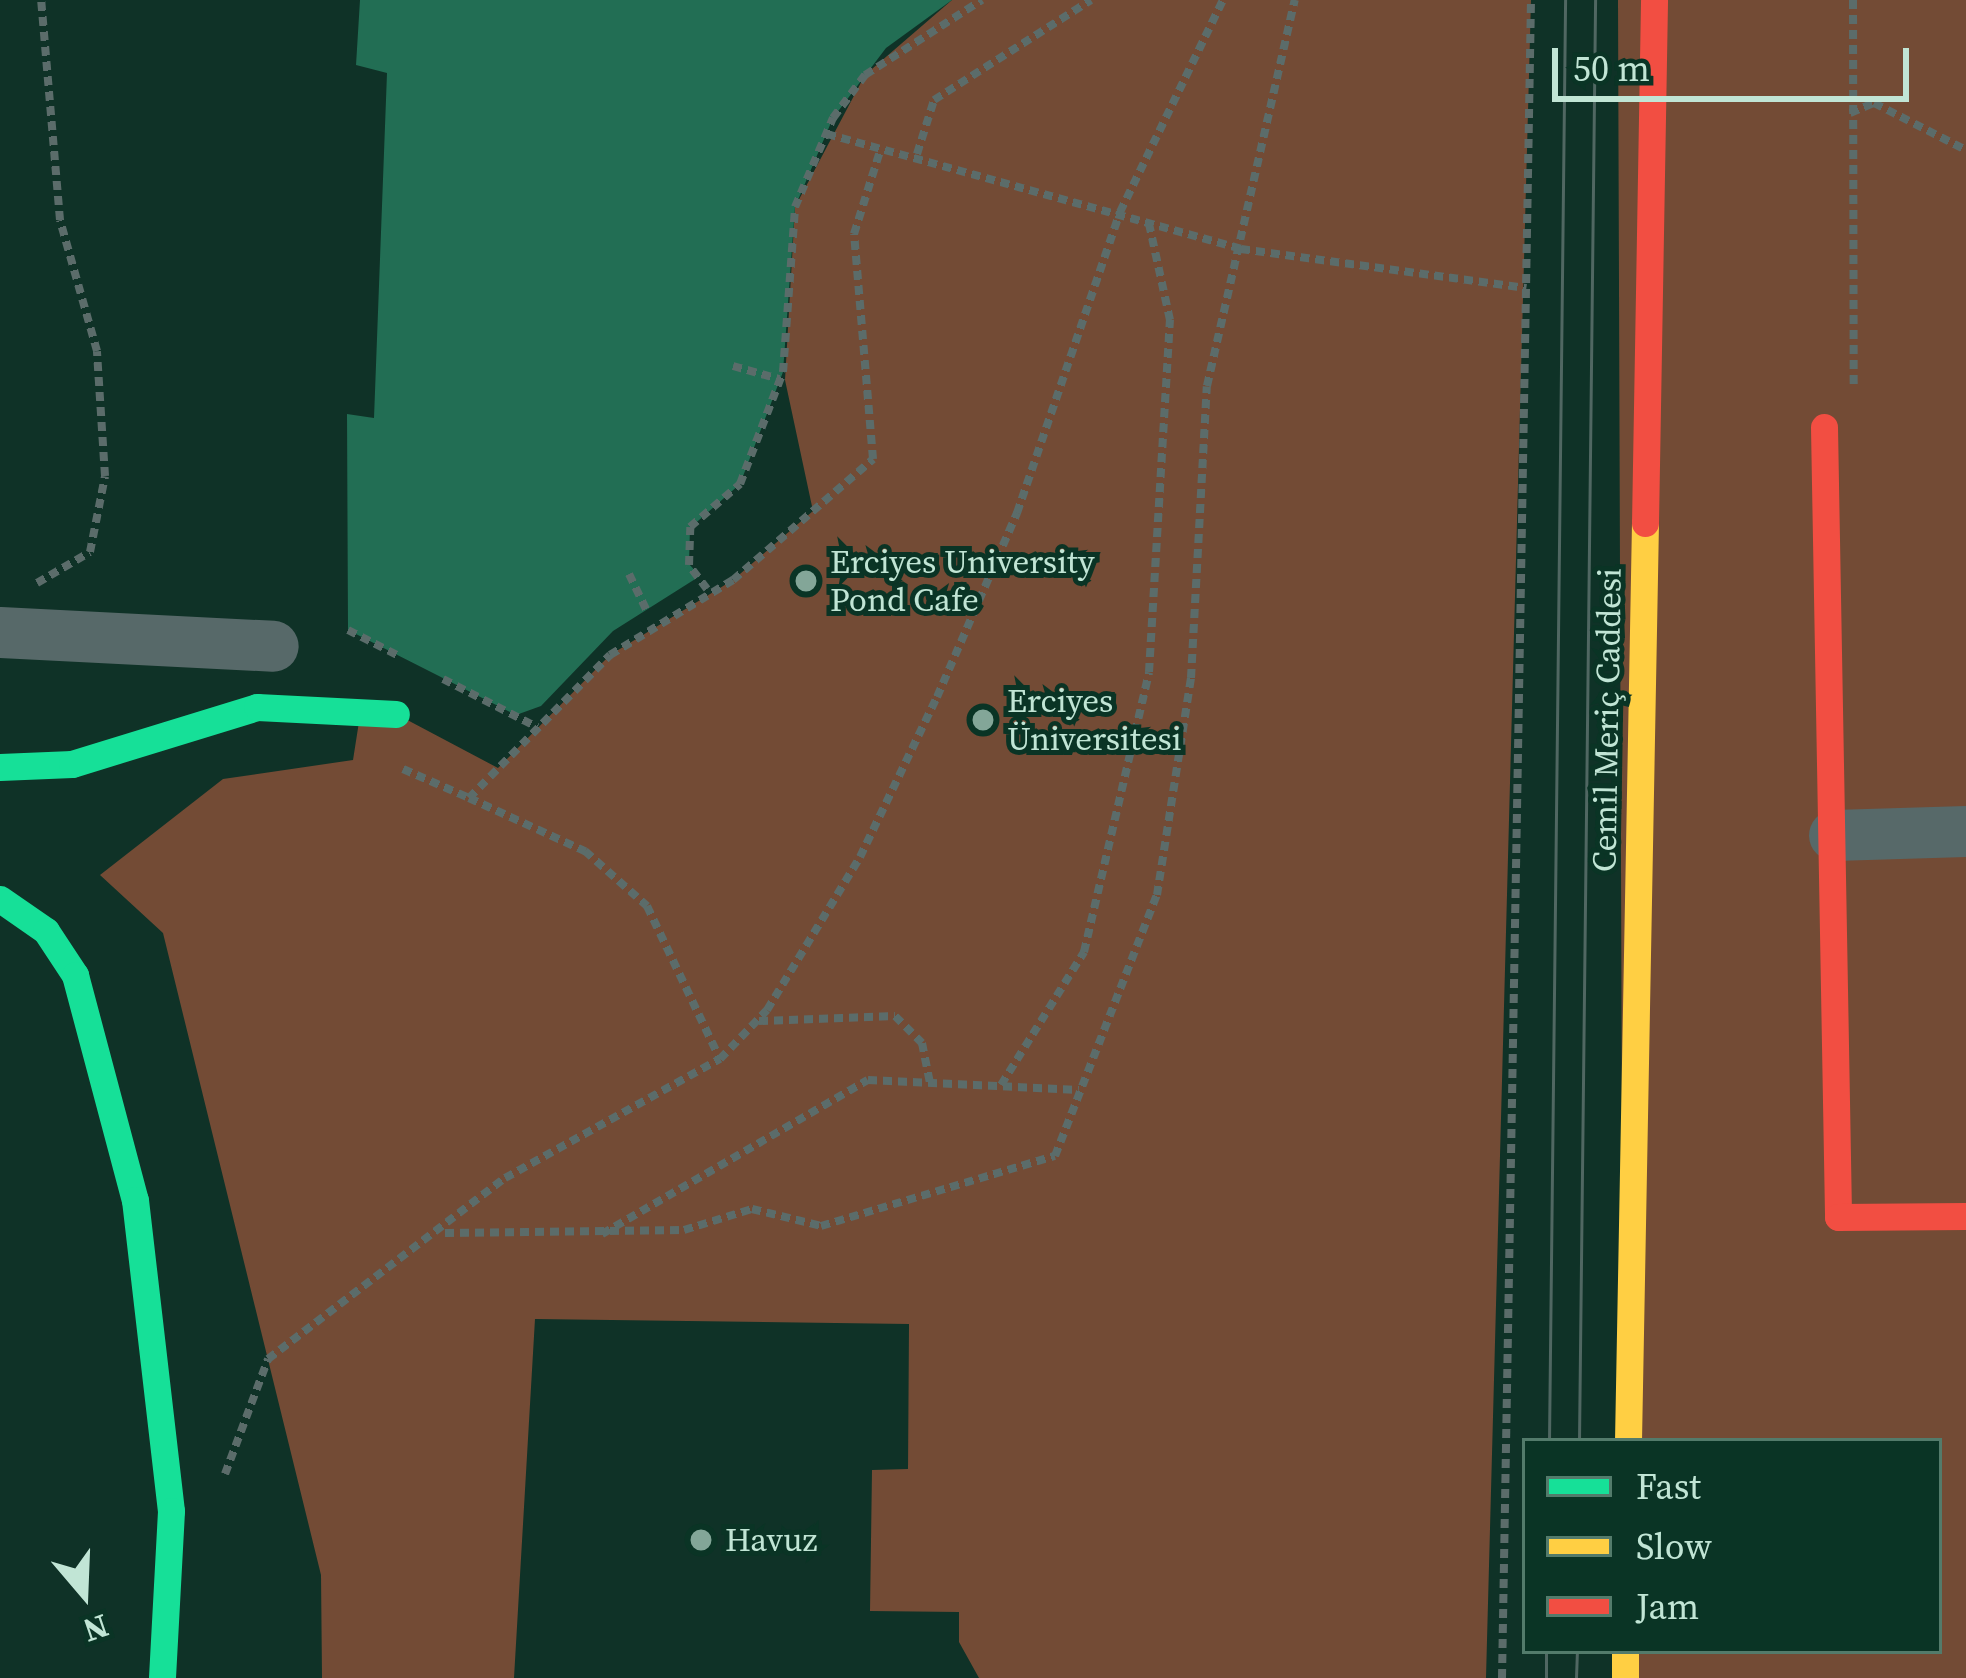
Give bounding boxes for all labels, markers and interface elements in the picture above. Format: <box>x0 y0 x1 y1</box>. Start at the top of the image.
scale bar <box>1558 24 1915 98</box>
text: 50 m <box>1573 44 1650 93</box>
place label: Erciyes University Pond Cafe <box>830 542 1095 620</box>
marker: Erciyes University Pond Cafe <box>793 568 819 594</box>
street label: Cemil Meriç Caddesi <box>1585 568 1629 872</box>
place label: Erciyes Üniversitesi <box>1007 681 1182 759</box>
marker: Erciyes Üniversitesi <box>970 707 996 733</box>
legend <box>1522 1438 1942 1654</box>
text: Fast <box>1636 1462 1701 1511</box>
place label: Havuz <box>725 1520 817 1560</box>
text: Slow <box>1636 1522 1712 1571</box>
marker: Havuz <box>688 1527 714 1553</box>
north arrow <box>24 1534 144 1654</box>
text: Jam <box>1636 1582 1699 1631</box>
text: N <box>77 1603 115 1654</box>

